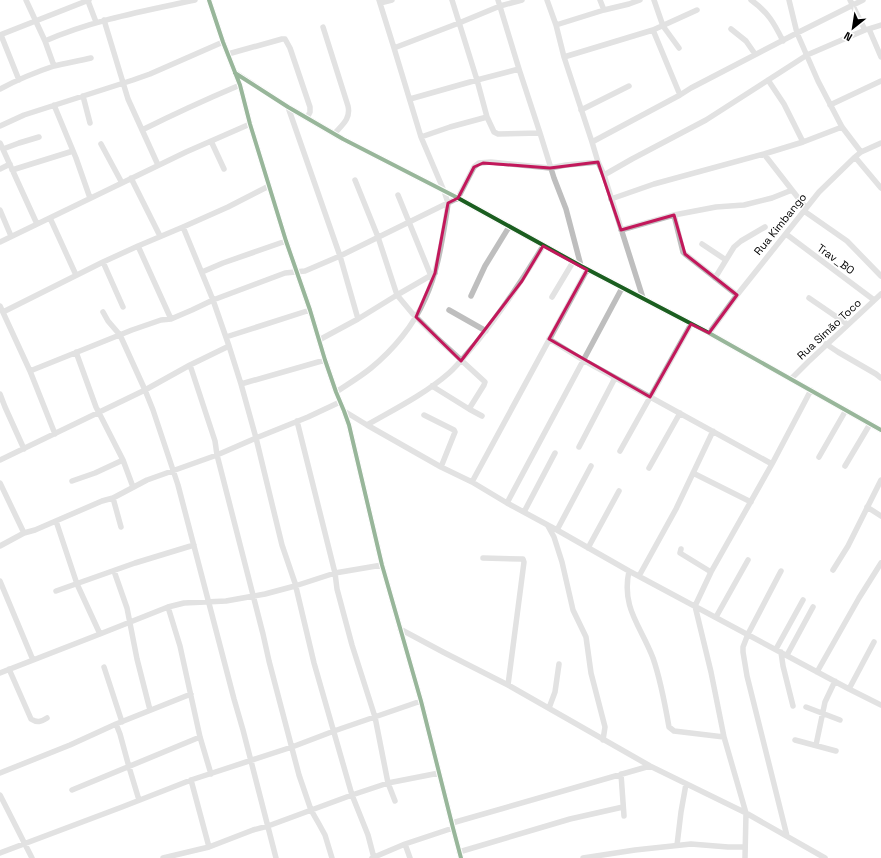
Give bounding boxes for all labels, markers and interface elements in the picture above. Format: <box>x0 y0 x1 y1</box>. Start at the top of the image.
north arrow <box>833 8 873 48</box>
text: N <box>841 29 855 45</box>
street label: Rua Kimbango <box>751 190 809 258</box>
street label: Trav_BO <box>814 241 858 277</box>
street label: Rua Simão Toco <box>794 296 864 362</box>

